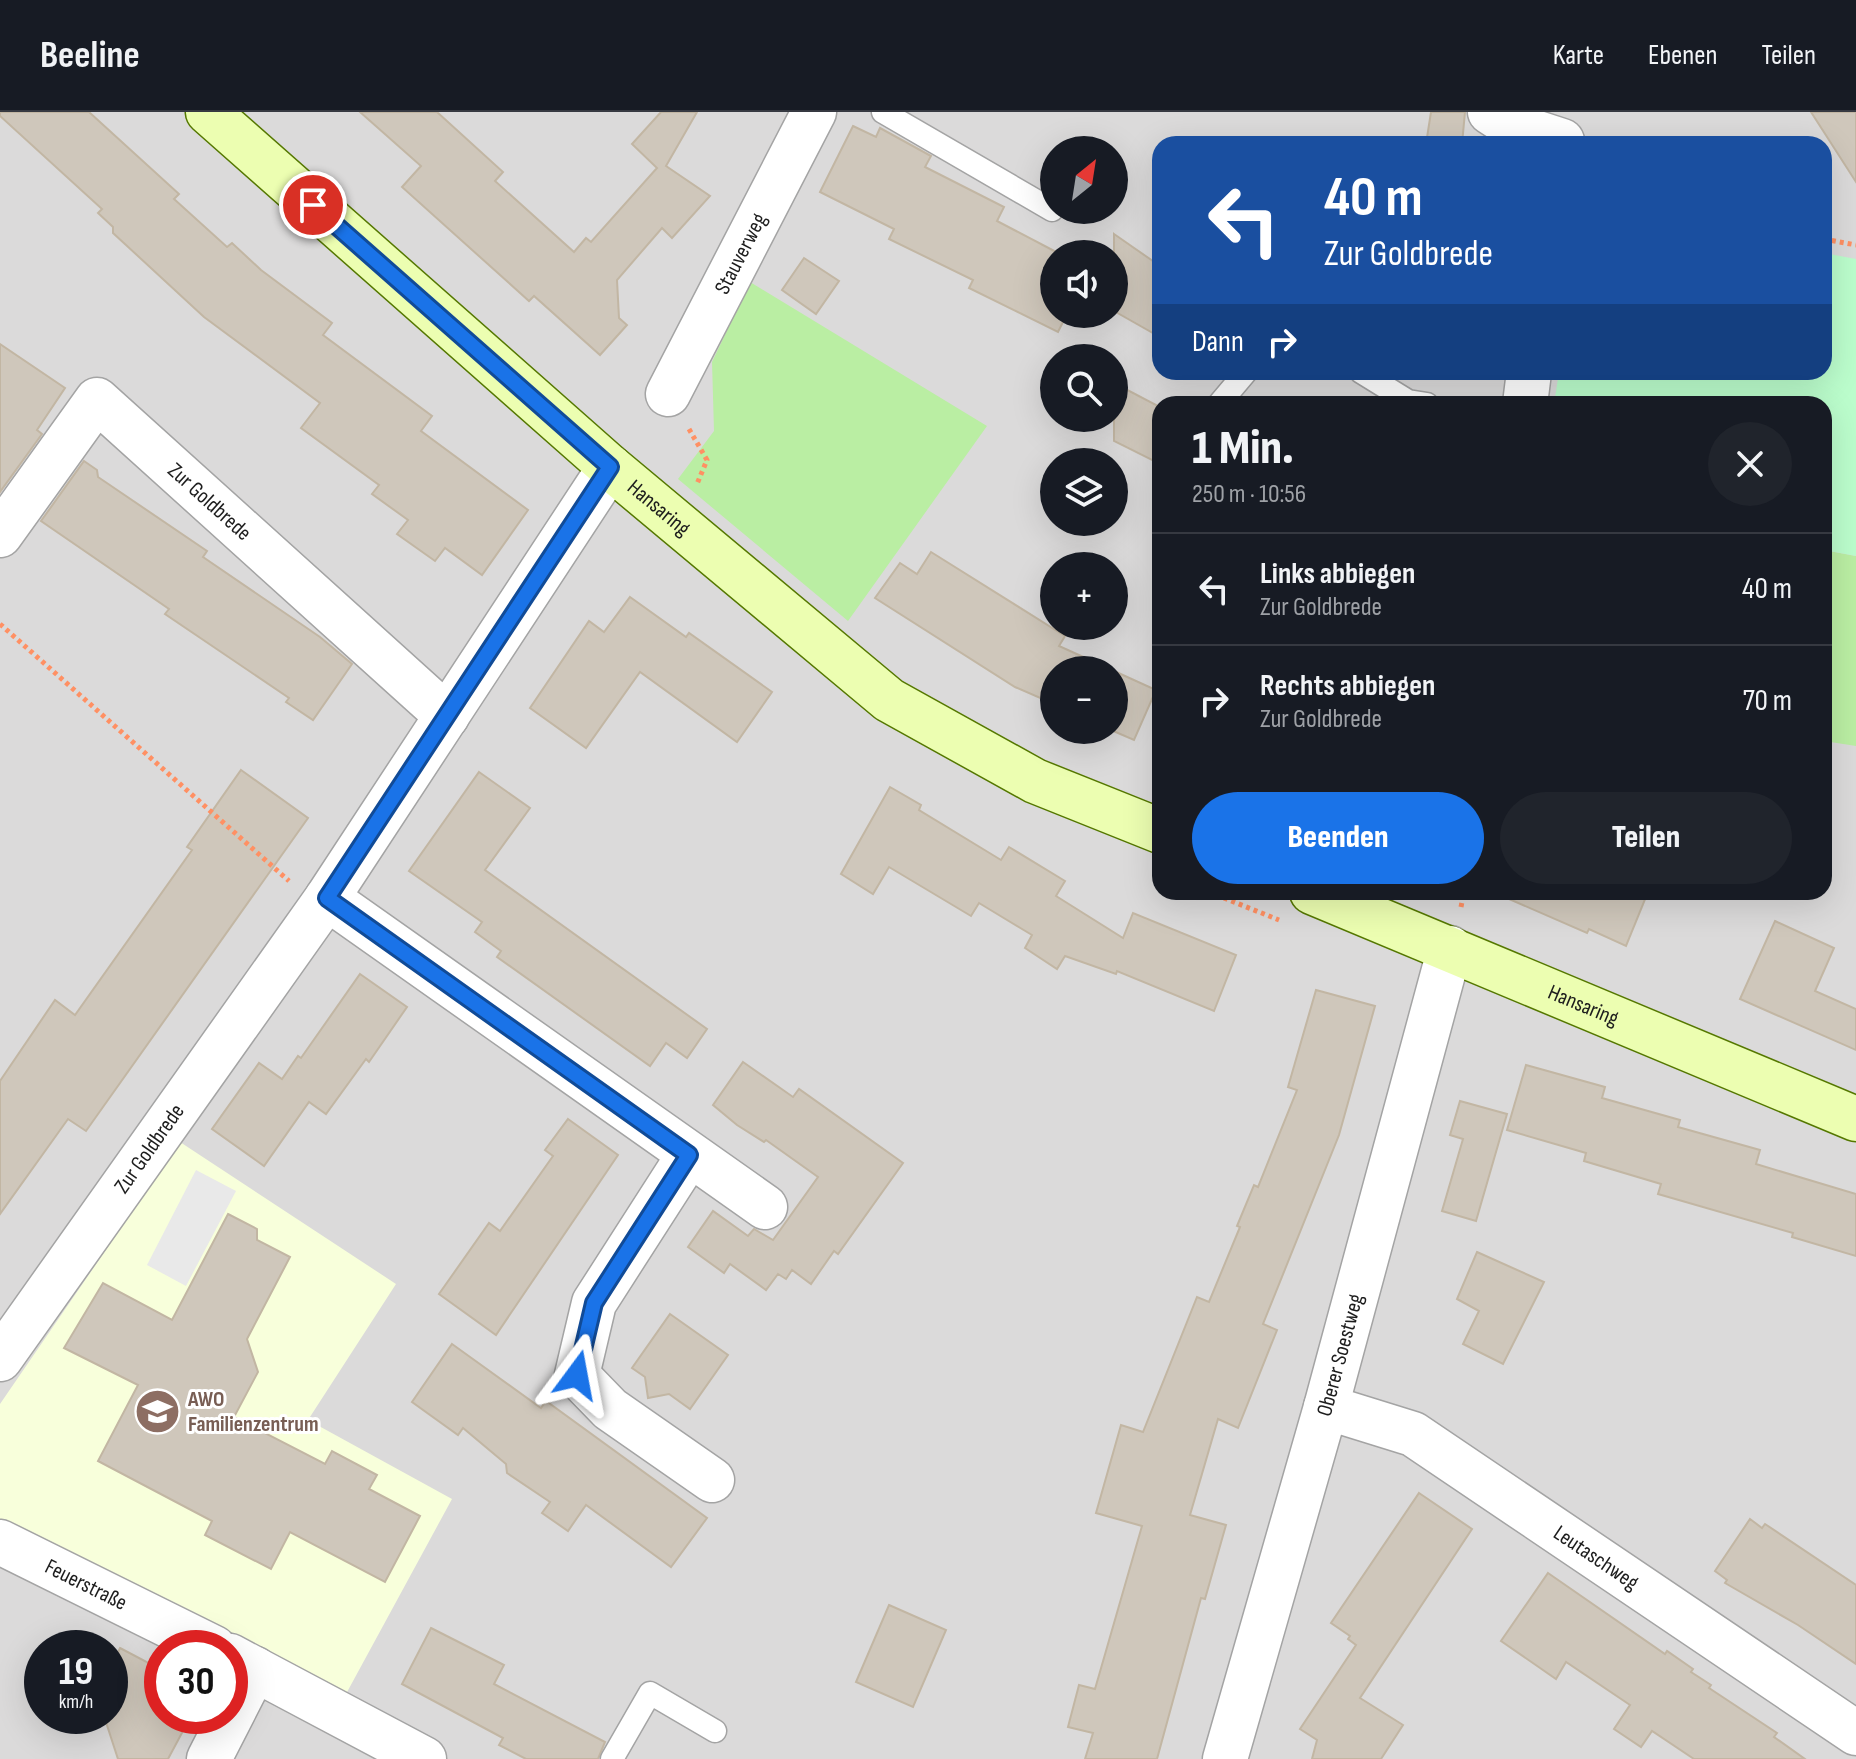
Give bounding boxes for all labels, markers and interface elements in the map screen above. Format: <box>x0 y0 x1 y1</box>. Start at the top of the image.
text: Beeline <box>40 33 140 78</box>
text: Karte <box>1553 39 1604 72</box>
text: Ebenen <box>1648 39 1718 72</box>
text: Teilen <box>1762 39 1816 72</box>
north arrow <box>1040 136 1128 224</box>
map controls <box>1040 136 1128 744</box>
text: 40 m <box>1324 165 1423 232</box>
icon: left <box>1192 168 1296 272</box>
pin <box>279 171 347 239</box>
icon: arrive <box>291 183 335 227</box>
street label: Stauverweg <box>709 208 773 299</box>
text: Zur Goldbrede <box>1324 233 1493 276</box>
button: sound <box>1040 240 1128 328</box>
icon: right <box>1260 320 1304 364</box>
text: Dann <box>1192 324 1244 360</box>
button: search <box>1040 344 1128 432</box>
text: 1 Min. <box>1192 420 1294 477</box>
button: close <box>1708 422 1792 506</box>
button: layers <box>1040 448 1128 536</box>
street label: Zur Goldbrede <box>162 457 257 546</box>
street label: Hansaring <box>622 474 696 542</box>
text: 250 m · 10:56 <box>1192 479 1306 510</box>
button: + <box>1040 552 1128 640</box>
text: Links abbiegen <box>1260 556 1415 592</box>
icon: left <box>1192 567 1236 611</box>
text: 40 m <box>1742 571 1792 607</box>
text: Zur Goldbrede <box>1260 592 1382 623</box>
button: − <box>1040 656 1128 744</box>
text: Rechts abbiegen <box>1260 668 1435 704</box>
icon: right <box>1192 679 1236 723</box>
text: 70 m <box>1743 683 1792 719</box>
text: Zur Goldbrede <box>1260 704 1382 735</box>
button: Beenden <box>1192 792 1484 884</box>
button: Teilen <box>1500 792 1792 884</box>
street label: Hansaring <box>1544 979 1623 1032</box>
street label: Zur Goldbrede <box>108 1099 190 1199</box>
street label: Oberer Soestweg <box>1311 1291 1369 1419</box>
position arrow <box>535 1333 619 1417</box>
place label: AWO Familienzentrum <box>187 1386 319 1438</box>
school or university icon: AWO Familienzentrum <box>133 1388 181 1436</box>
street label: Leutaschweg <box>1548 1519 1644 1596</box>
street label: Feuerstraße <box>41 1553 132 1616</box>
speed limit sign: 30 <box>144 1630 248 1734</box>
text: 19 <box>59 1648 93 1696</box>
text: km/h <box>59 1690 93 1714</box>

